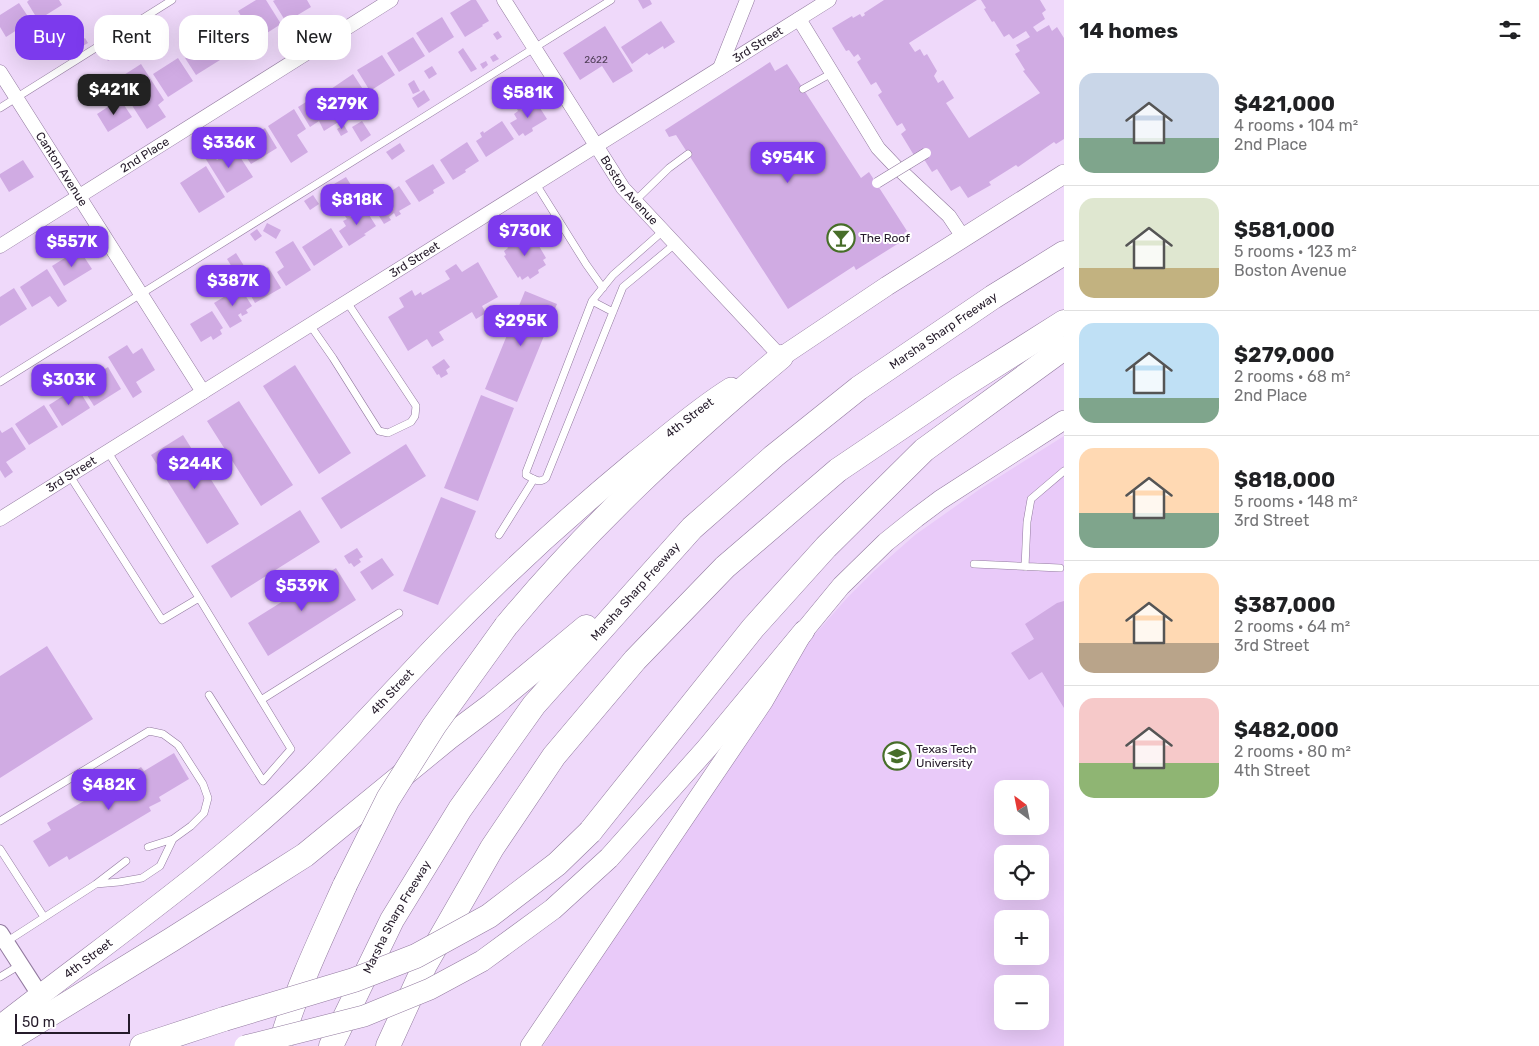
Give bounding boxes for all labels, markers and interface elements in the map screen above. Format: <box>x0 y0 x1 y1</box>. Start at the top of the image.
chip: Buy <box>15 15 84 60</box>
chip: Rent <box>94 15 169 60</box>
chip: Filters <box>179 15 268 60</box>
chip: New <box>278 15 351 60</box>
icon: filters <box>1496 16 1524 44</box>
text: 14 homes <box>1079 18 1178 43</box>
street label: 3rd Street <box>730 24 786 66</box>
house number: 2622 <box>584 54 608 66</box>
pin: $421K <box>79 74 149 116</box>
pin: $581K <box>493 76 563 119</box>
text: $421K <box>89 80 139 99</box>
text: $581K <box>503 83 553 102</box>
pin: $279K <box>307 88 377 130</box>
text: $421,000 <box>1234 91 1335 116</box>
icon: home <box>1119 93 1179 153</box>
text: $279K <box>316 94 368 113</box>
text: 4 rooms · 104 m² <box>1234 116 1358 135</box>
pin: $336K <box>194 126 264 169</box>
street label: Canton Avenue <box>33 129 91 209</box>
text: $336K <box>203 133 255 152</box>
street label: 2nd Place <box>118 134 172 176</box>
text: 2nd Place <box>1234 135 1307 154</box>
pin: $954K <box>753 142 823 184</box>
text: $954K <box>762 148 814 167</box>
street label: Boston Avenue <box>597 153 661 228</box>
pin: $818K <box>322 184 392 226</box>
text: $818K <box>332 190 382 209</box>
pin: $730K <box>490 214 560 257</box>
text: $581,000 <box>1234 217 1335 242</box>
icon: home <box>1119 218 1179 278</box>
text: $730K <box>499 221 551 240</box>
bar icon: The Roof <box>826 223 856 253</box>
pin: $557K <box>37 226 107 268</box>
place label: The Roof <box>860 231 910 245</box>
text: $557K <box>46 232 98 251</box>
street label: 3rd Street <box>387 238 442 280</box>
text: 5 rooms · 123 m² <box>1234 242 1357 261</box>
text: Boston Avenue <box>1234 261 1347 280</box>
pin: $387K <box>198 264 268 307</box>
text: $387K <box>207 271 259 290</box>
street label: Marsha Sharp Freeway <box>887 289 1000 372</box>
pin: $295K <box>486 304 556 347</box>
text: $295K <box>495 311 547 330</box>
text: $279,000 <box>1234 342 1335 367</box>
icon: home <box>1119 343 1179 403</box>
pin: $303K <box>34 364 104 406</box>
text: 2 rooms · 68 m² <box>1234 367 1351 386</box>
text: $303K <box>42 370 96 389</box>
text: 2nd Place <box>1234 386 1307 405</box>
street label: 4th Street <box>663 395 717 441</box>
pin: $244K <box>160 448 230 490</box>
street label: 3rd Street <box>44 453 99 495</box>
text: $244K <box>168 454 222 473</box>
text: $818,000 <box>1234 467 1335 492</box>
icon: home <box>1119 468 1179 528</box>
text: 5 rooms · 148 m² <box>1234 492 1358 511</box>
text: 3rd Street <box>1234 511 1309 530</box>
street label: Marsha Sharp Freeway <box>588 539 683 643</box>
pin: $539K <box>267 570 337 612</box>
text: $539K <box>276 576 328 595</box>
text: $387,000 <box>1234 592 1335 617</box>
icon: home <box>1119 593 1179 653</box>
text: 2 rooms · 64 m² <box>1234 617 1350 636</box>
text: 3rd Street <box>1234 636 1309 655</box>
street label: 4th Street <box>367 666 417 718</box>
text: $482,000 <box>1234 717 1339 742</box>
icon: home <box>1119 718 1179 778</box>
school or university icon: Texas Tech University <box>882 741 912 771</box>
place label: Texas Tech University <box>916 742 977 770</box>
text: 2 rooms · 80 m² <box>1234 742 1351 761</box>
text: 4th Street <box>1234 761 1310 780</box>
pin: $482K <box>74 768 144 811</box>
text: $482K <box>82 775 136 794</box>
north arrow <box>994 780 1049 835</box>
map controls <box>994 780 1049 1030</box>
button: locate <box>994 845 1049 900</box>
street label: Marsha Sharp Freeway <box>360 858 434 976</box>
button: + <box>994 910 1049 965</box>
street label: 4th Street <box>61 936 115 981</box>
button: − <box>994 975 1049 1030</box>
scale bar <box>15 1011 130 1034</box>
text: 50 m <box>22 1014 55 1031</box>

